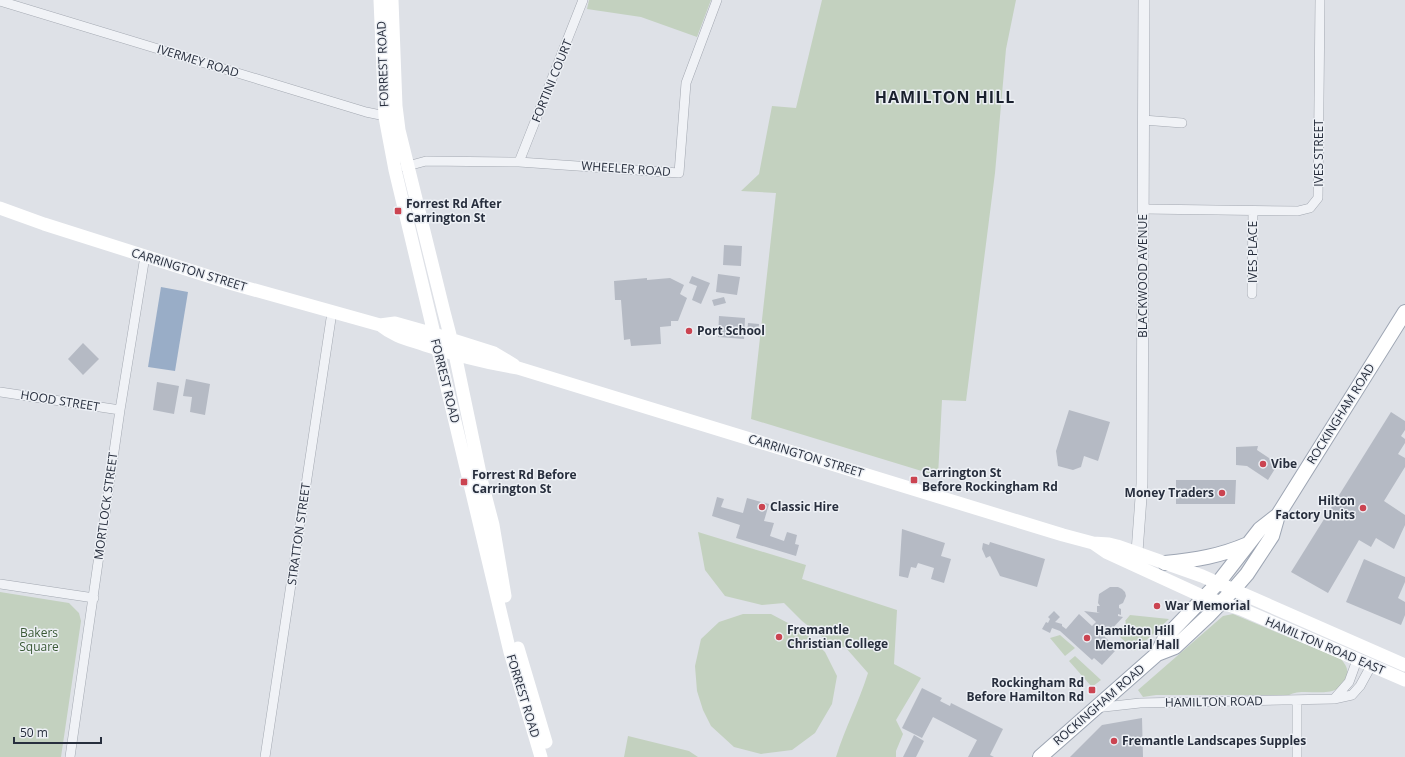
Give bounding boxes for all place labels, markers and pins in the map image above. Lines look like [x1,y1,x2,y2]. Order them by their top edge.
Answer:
place label: Forrest Rd After Carrington St [406,195,502,226]
marker: Forrest Rd After Carrington St [393,206,403,216]
place label: Port School [697,322,765,339]
marker: Port School [684,326,694,336]
place label: Vibe [1271,455,1297,472]
marker: Vibe [1258,459,1268,469]
place label: Carrington St Before Rockingham Rd [922,464,1058,495]
place label: Forrest Rd Before Carrington St [472,466,577,497]
marker: Carrington St Before Rockingham Rd [909,475,919,485]
marker: Forrest Rd Before Carrington St [459,477,469,487]
place label: Money Traders [1125,484,1214,501]
marker: Money Traders [1217,488,1227,498]
place label: Hilton Factory Units [1275,492,1355,523]
place label: Classic Hire [770,498,839,515]
marker: Classic Hire [757,502,767,512]
marker: Hilton Factory Units [1358,503,1368,513]
place label: War Memorial [1165,597,1250,614]
marker: War Memorial [1152,601,1162,611]
place label: Fremantle Christian College [787,621,888,652]
place label: Hamilton Hill Memorial Hall [1095,622,1180,653]
marker: Fremantle Christian College [774,632,784,642]
marker: Hamilton Hill Memorial Hall [1082,633,1092,643]
place label: Rockingham Rd Before Hamilton Rd [966,674,1084,705]
marker: Rockingham Rd Before Hamilton Rd [1087,685,1097,695]
place label: Fremantle Landscapes Supples [1122,732,1306,749]
marker: Fremantle Landscapes Supples [1109,736,1119,746]

